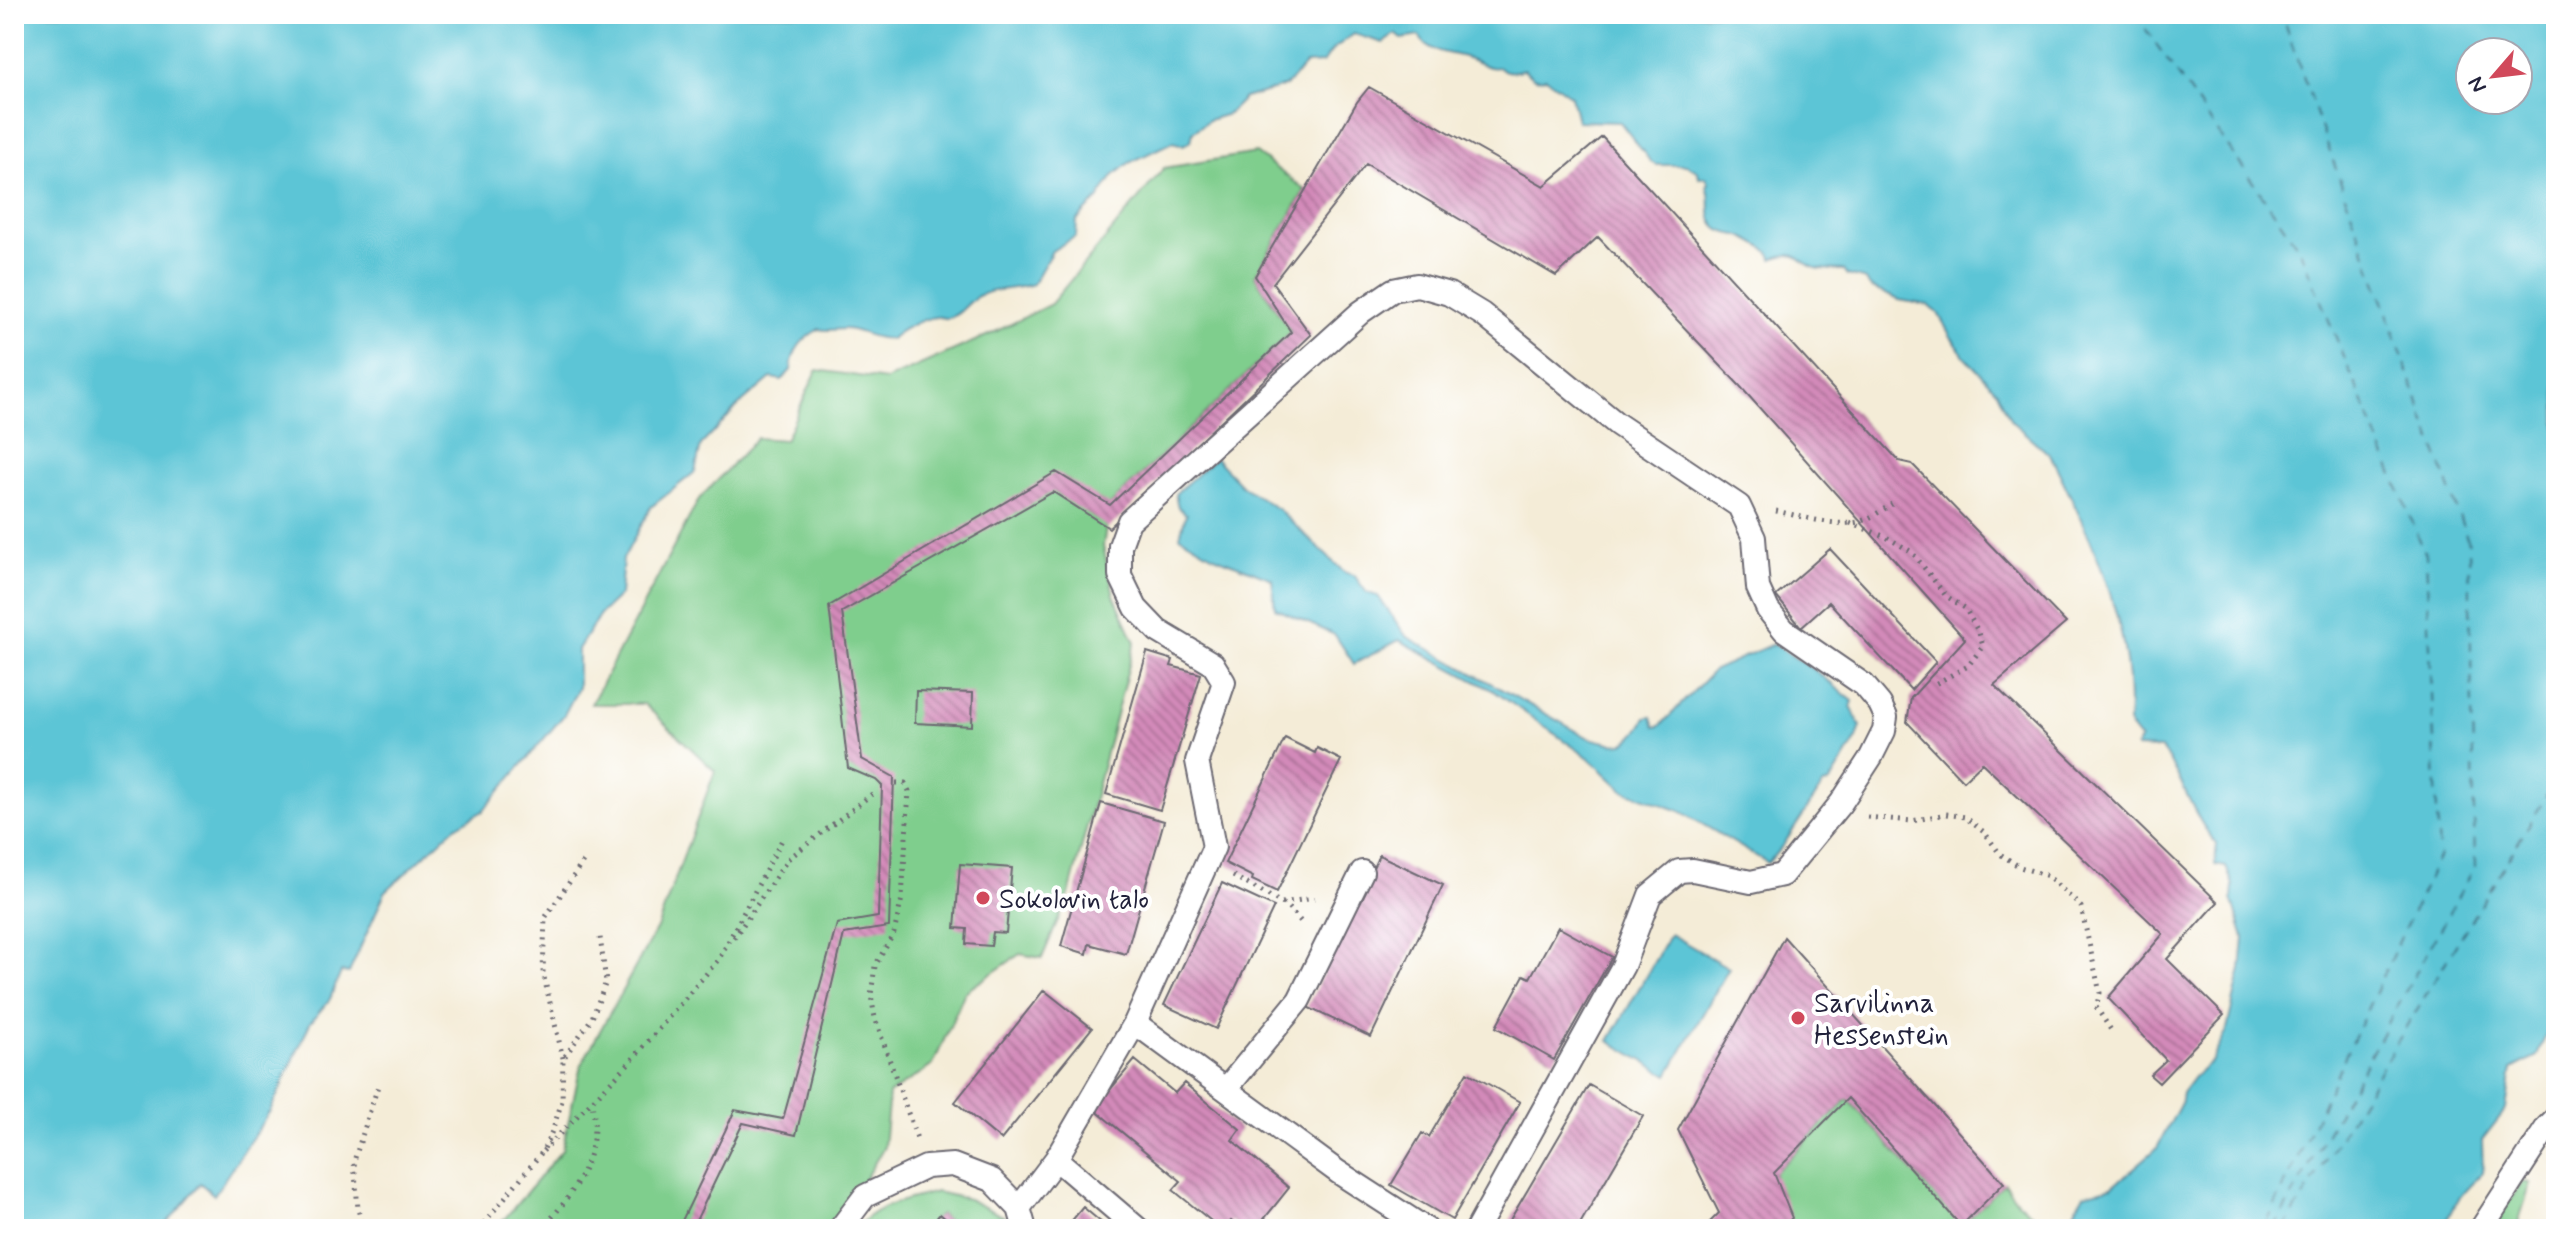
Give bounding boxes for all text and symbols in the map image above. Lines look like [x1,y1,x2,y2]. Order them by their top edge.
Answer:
north arrow [2454,36,2534,116]
text: N [2462,71,2494,97]
place label: Sokolovin talo [999,882,1149,919]
marker: Sokolovin talo [974,889,992,907]
place label: Sarvilinna Hessenstein [1814,986,1949,1055]
marker: Sarvilinna Hessenstein [1789,1009,1807,1027]

